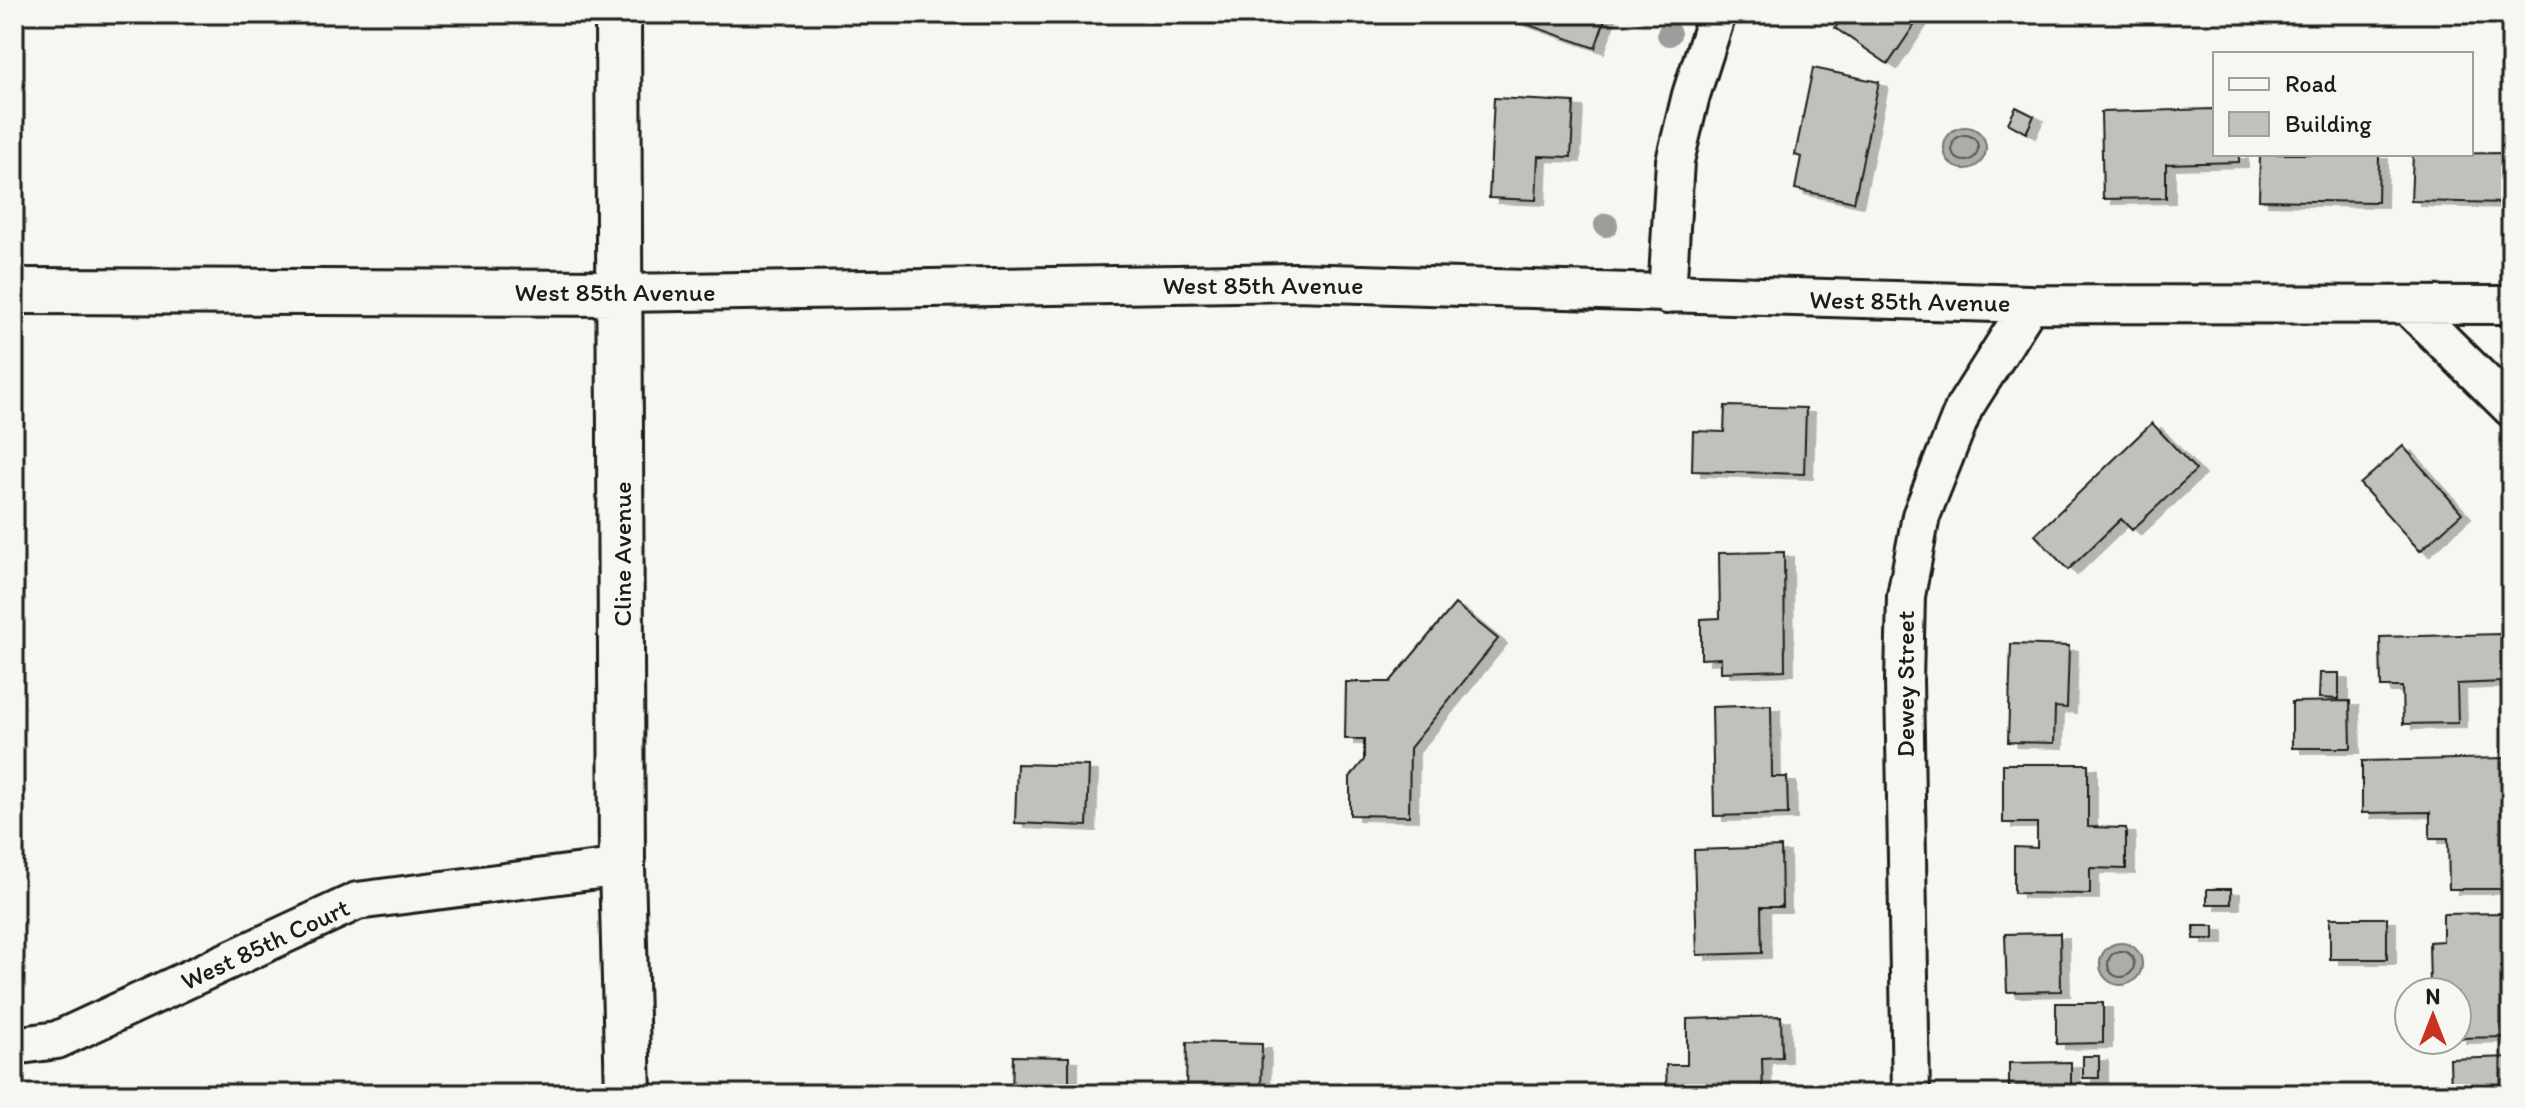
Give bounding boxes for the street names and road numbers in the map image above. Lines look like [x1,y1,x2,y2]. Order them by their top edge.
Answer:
street label: West 85th Avenue [1163,269,1363,301]
street label: West 85th Avenue [515,276,715,308]
street label: West 85th Avenue [1809,283,2011,319]
street label: Cline Avenue [606,481,638,627]
street label: Dewey Street [1889,610,1921,758]
street label: West 85th Court [176,891,355,997]

